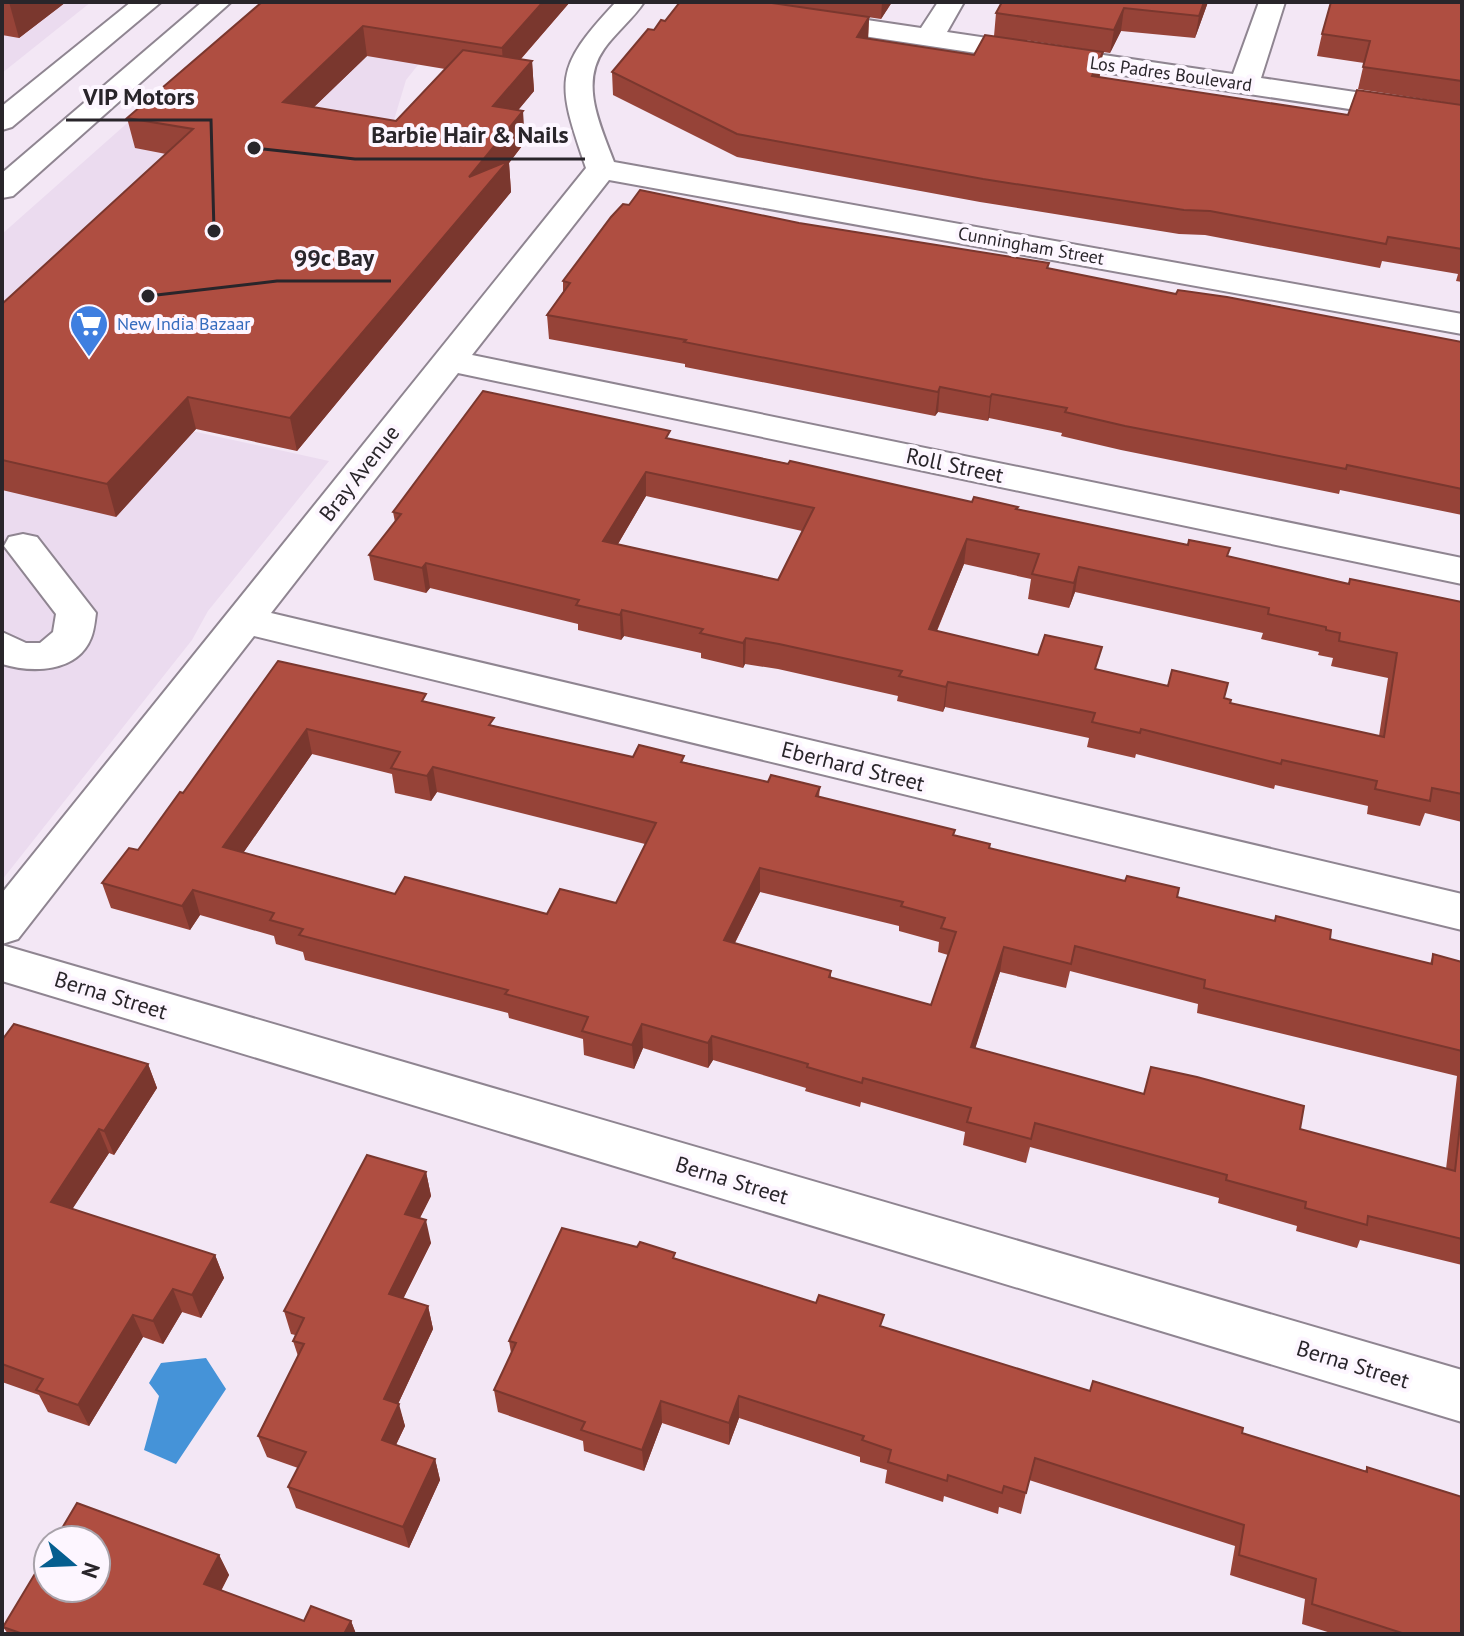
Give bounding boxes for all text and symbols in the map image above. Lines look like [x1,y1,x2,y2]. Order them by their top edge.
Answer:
street label: Los Padres Boulevard [1089,51,1254,96]
callout: VIP Motors [66,72,211,120]
text: VIP Motors [82,81,195,112]
callout: Barbie Hair & Nails [355,111,585,159]
text: Barbie Hair & Nails [371,119,569,150]
street label: Cunningham Street [956,221,1106,270]
callout: 99c Bay [277,233,391,281]
text: 99c Bay [294,242,375,273]
supermarket icon: New India Bazaar [68,303,110,358]
place label: New India Bazaar [117,312,250,335]
street label: Bray Avenue [313,419,405,527]
street label: Roll Street [904,441,1007,489]
street label: Eberhard Street [778,735,928,797]
street label: Berna Street [51,965,171,1026]
street label: Berna Street [672,1150,792,1211]
street label: Berna Street [1293,1334,1413,1395]
north arrow [32,1524,112,1604]
text: N [75,1559,107,1582]

